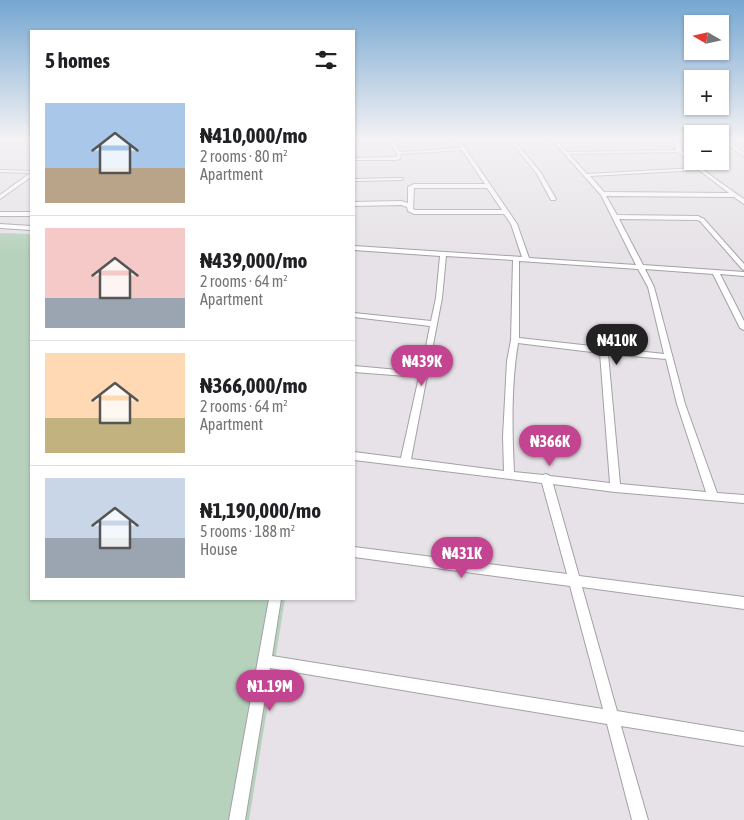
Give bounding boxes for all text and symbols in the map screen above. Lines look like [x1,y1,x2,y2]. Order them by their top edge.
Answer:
north arrow [684,15,729,60]
map controls [684,15,729,170]
icon: filters [312,46,340,74]
text: 5 homes [45,48,110,72]
button: + [684,70,729,115]
icon: home [85,123,145,183]
text: ₦410,000/mo [200,123,307,147]
button: − [684,125,729,170]
text: 2 rooms · 80 m² [200,147,288,165]
text: Apartment [200,165,263,183]
icon: home [85,248,145,308]
text: ₦439,000/mo [200,248,307,272]
text: 2 rooms · 64 m² [200,272,288,290]
text: Apartment [200,290,263,308]
pin: ₦410K [582,324,652,366]
text: ₦410K [597,331,637,349]
pin: ₦439K [387,344,457,387]
text: ₦439K [402,352,442,370]
icon: home [85,373,145,433]
text: ₦366,000/mo [200,373,307,397]
text: 2 rooms · 64 m² [200,397,288,415]
text: Apartment [200,415,263,433]
pin: ₦366K [515,424,585,467]
text: ₦366K [530,432,570,450]
icon: home [85,498,145,558]
text: ₦1,190,000/mo [200,498,321,522]
text: 5 rooms · 188 m² [200,522,295,540]
pin: ₦431K [427,536,497,579]
text: House [200,540,237,558]
text: ₦431K [442,544,482,562]
pin: ₦1.19M [229,670,311,712]
text: ₦1.19M [247,677,293,695]

